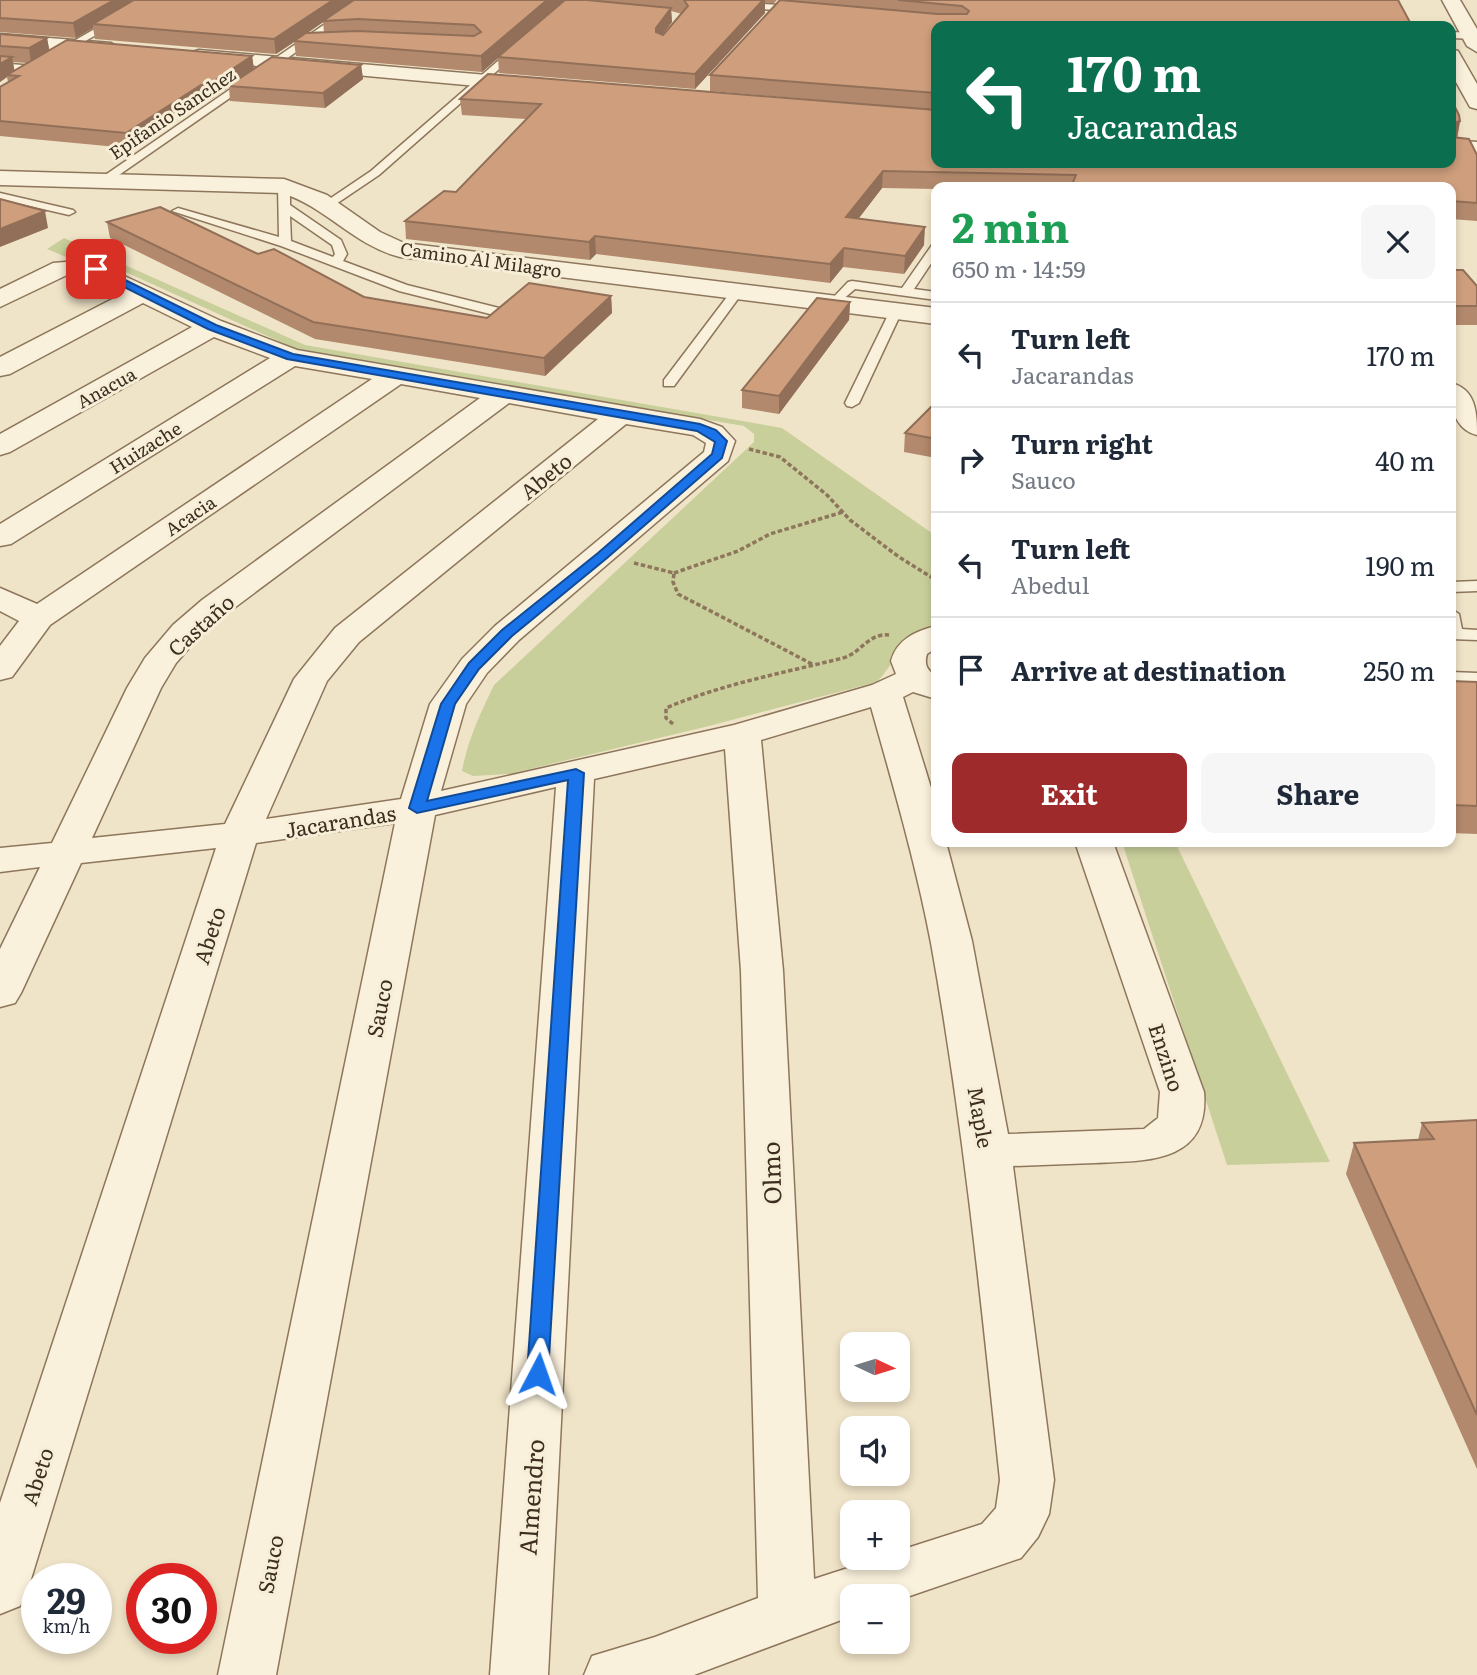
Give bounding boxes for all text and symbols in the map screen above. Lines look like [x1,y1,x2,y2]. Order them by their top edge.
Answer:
text: 170 m [1067,34,1201,107]
icon: left [952,49,1043,140]
street label: Epifanio Sanchez [103,60,241,165]
text: Jacarandas [1067,101,1238,149]
text: 2 min [952,194,1069,256]
button: close [1361,205,1435,279]
street label: Camino Al Milagro [399,234,563,284]
pin [66,239,126,299]
icon: arrive [77,250,115,288]
text: 650 m · 14:59 [952,251,1086,285]
text: Turn left [1011,318,1130,357]
text: 170 m [1367,335,1435,374]
icon: left [952,336,990,374]
text: Jacarandas [1011,357,1134,391]
street label: Anacua [71,359,141,414]
street label: Huizache [104,414,186,480]
text: Turn right [1011,423,1153,462]
text: 40 m [1375,440,1435,479]
icon: right [952,441,990,479]
street label: Abeto [512,444,578,506]
text: Sauco [1011,462,1076,496]
street label: Acacia [159,488,221,542]
text: Turn left [1011,528,1130,567]
text: 190 m [1365,545,1435,584]
icon: left [952,546,990,584]
text: Abedul [1011,567,1089,601]
street label: Castaño [160,586,240,662]
text: Arrive at destination [1011,650,1286,689]
text: 250 m [1363,650,1435,689]
icon: arrive [952,651,990,689]
button: Exit [952,753,1187,833]
button: Share [1201,753,1435,833]
street label: Jacarandas [282,796,398,844]
street label: Abeto [184,902,232,968]
street label: Sauco [357,976,399,1040]
street label: Enzino [1142,1019,1194,1095]
street label: Maple [961,1084,1003,1150]
street label: Olmo [751,1141,789,1205]
north arrow [840,1332,910,1402]
map controls [840,1332,910,1654]
position arrow [501,1337,575,1411]
button: sound [840,1416,910,1486]
street label: Almendro [508,1438,552,1556]
street label: Abeto [12,1443,60,1509]
button: + [840,1500,910,1570]
street label: Sauco [248,1532,290,1596]
speed limit sign: 30 [126,1563,217,1654]
text: 29 [47,1573,86,1625]
button: − [840,1584,910,1654]
text: km/h [43,1612,90,1639]

